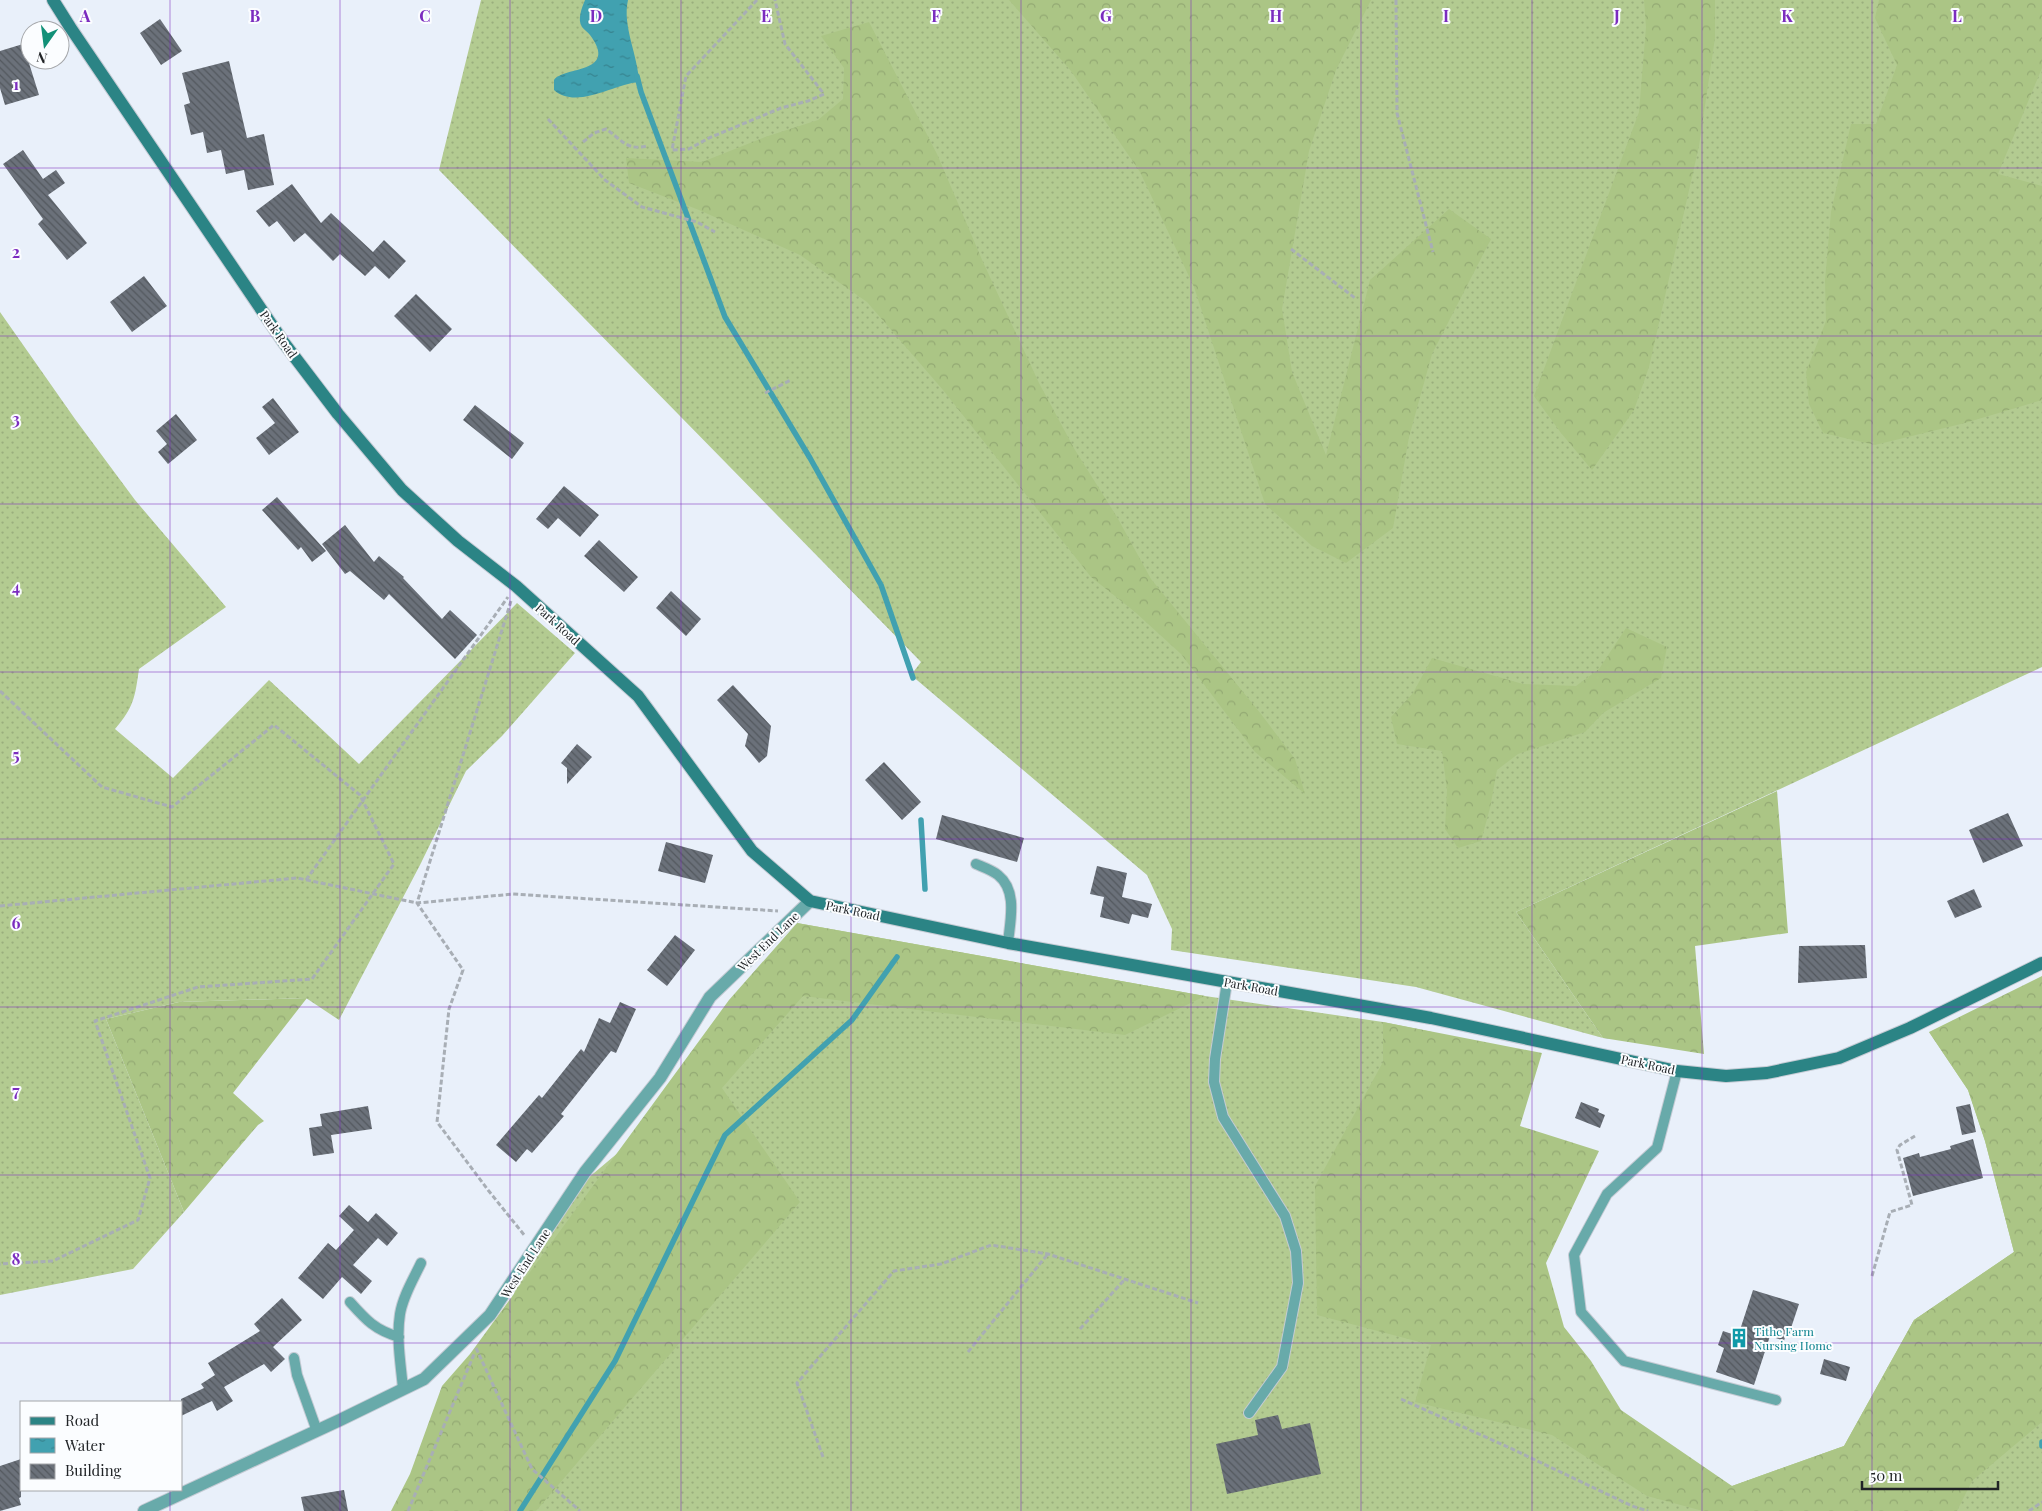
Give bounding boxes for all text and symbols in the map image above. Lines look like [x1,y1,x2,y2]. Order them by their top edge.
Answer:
text: A [79,5,91,26]
text: B [250,5,261,26]
text: C [419,5,431,26]
text: D [590,5,602,26]
text: E [761,5,771,26]
text: F [931,5,941,26]
text: G [1100,5,1112,26]
text: H [1270,5,1283,26]
text: I [1443,5,1449,26]
text: J [1613,5,1620,26]
text: K [1781,5,1793,26]
text: L [1952,5,1962,26]
north arrow [20,20,70,70]
text: N [35,48,49,69]
text: 1 [13,73,19,94]
text: 2 [12,241,20,262]
street label: Park Road [257,307,301,361]
text: 3 [12,408,20,429]
text: 4 [12,576,20,597]
street label: Park Road [532,600,584,648]
text: 5 [12,744,20,765]
street label: Park Road [825,896,881,924]
street label: West End Lane [733,908,802,975]
text: 6 [12,912,21,933]
street label: Park Road [1223,973,1279,999]
street label: Park Road [1620,1050,1676,1078]
text: 7 [12,1080,20,1101]
street label: West End Lane [496,1225,553,1301]
text: 8 [12,1248,21,1269]
place label: Tithe Farm Nursing Home [1754,1323,1832,1353]
building icon: Tithe Farm Nursing Home [1728,1327,1750,1349]
legend [20,1401,182,1491]
text: Road [65,1410,99,1430]
text: Water [64,1435,105,1455]
scale bar [1862,1458,1998,1490]
text: Building [65,1460,122,1480]
text: 50 m [1870,1465,1903,1485]

